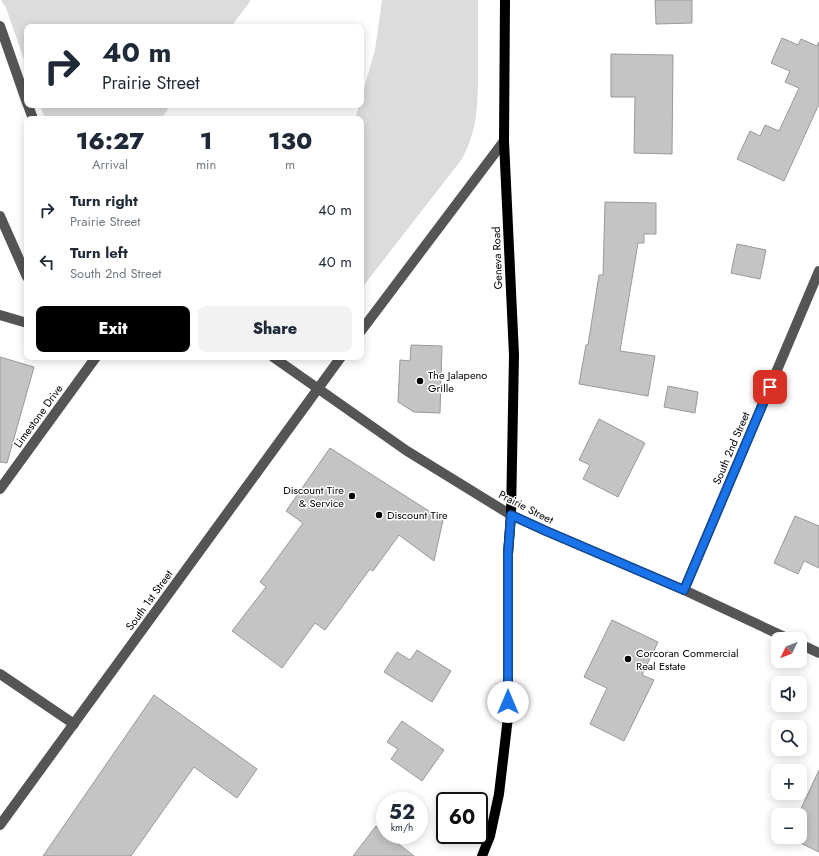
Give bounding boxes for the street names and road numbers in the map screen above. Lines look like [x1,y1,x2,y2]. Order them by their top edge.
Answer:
street label: Geneva Road [488,226,506,290]
street label: Limestone Drive [10,381,67,451]
street label: South 2nd Street [709,409,754,487]
street label: Prairie Street [496,486,556,528]
street label: South 1st Street [122,566,177,633]

